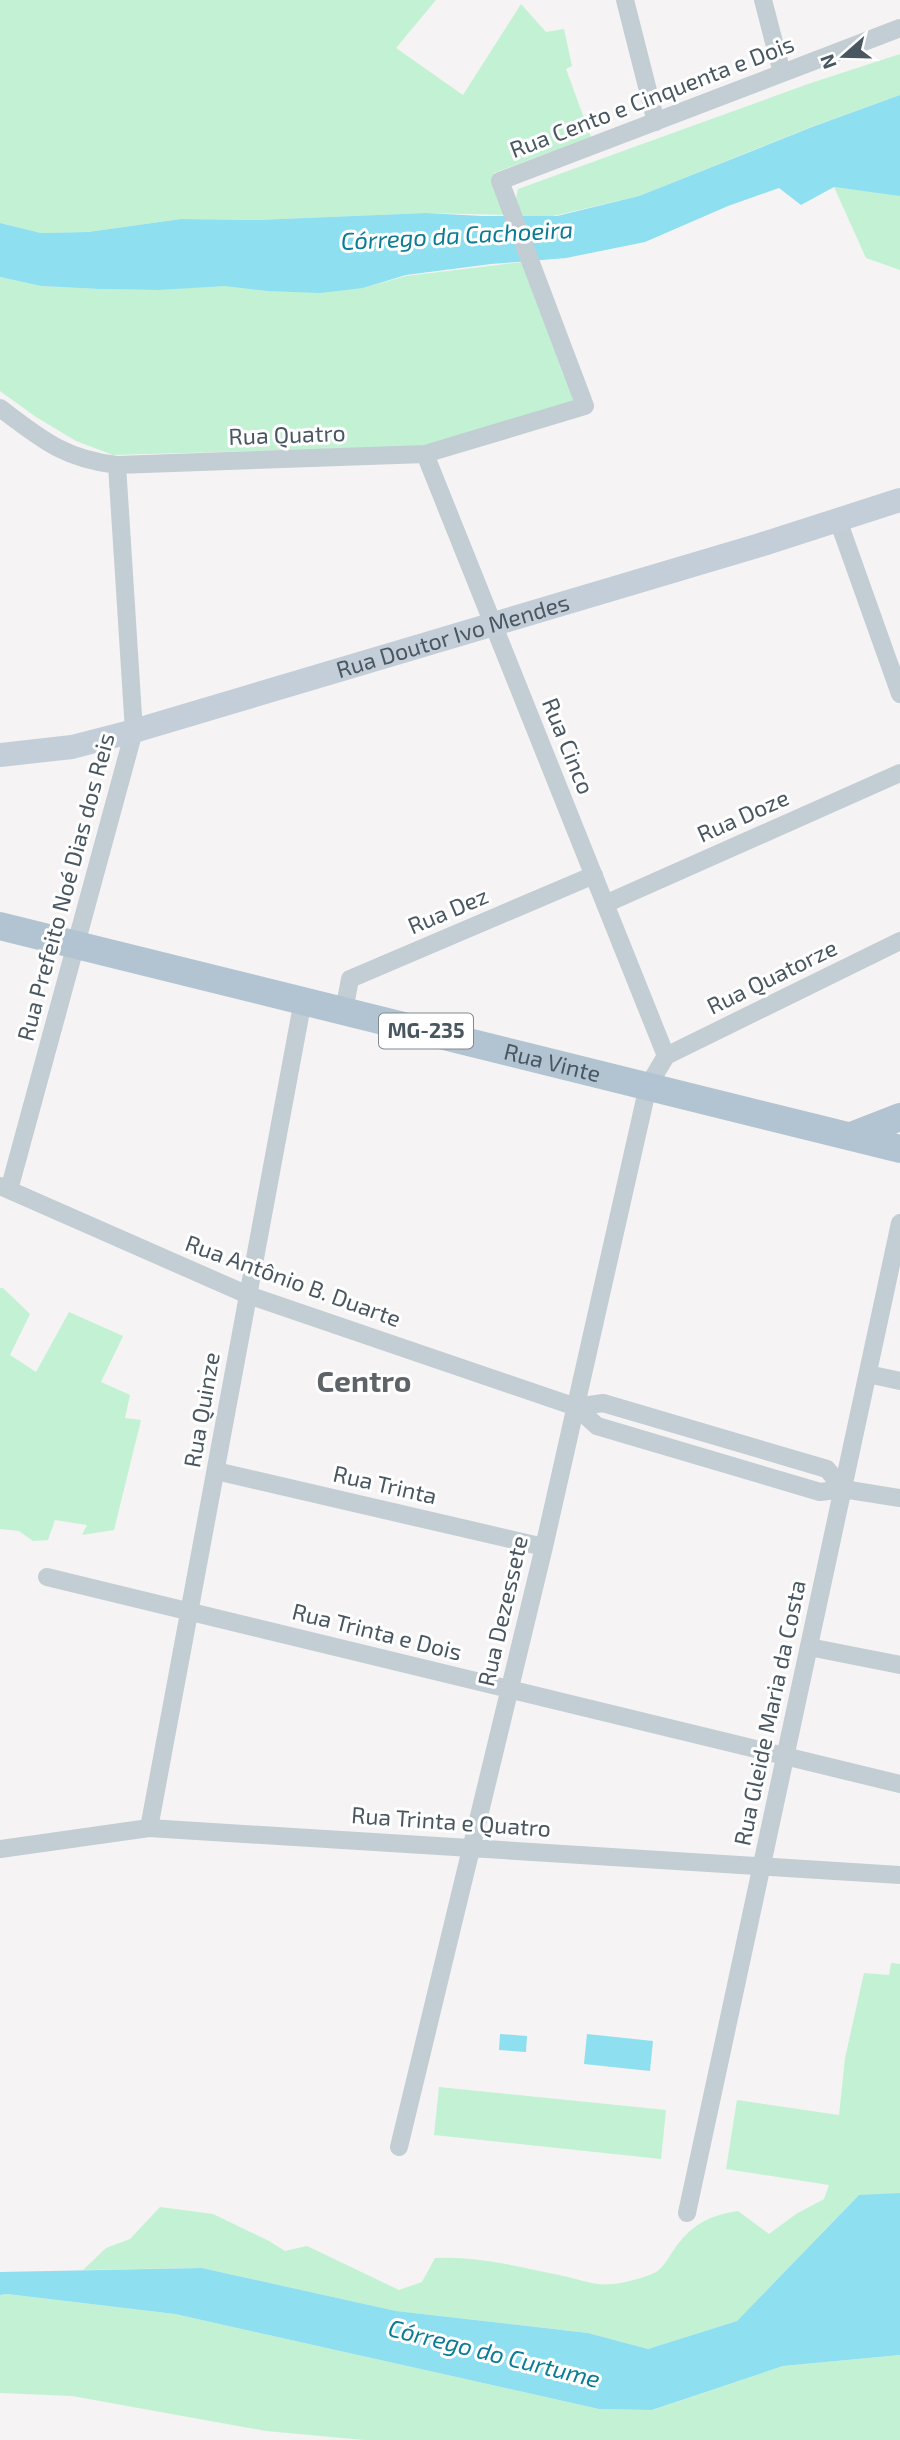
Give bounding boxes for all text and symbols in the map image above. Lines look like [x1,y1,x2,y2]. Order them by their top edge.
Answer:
north arrow [809,21,879,91]
street label: Rua Cento e Cinquenta e Dois [506,29,798,163]
text: N [814,52,841,72]
water label: Córrego da Cachoeira [340,214,574,255]
street label: Rua Quatro [228,418,346,450]
street label: Rua Doutor Ivo Mendes [333,587,572,683]
street label: Rua Cinco [537,693,601,798]
street label: Rua Prefeito Noé Dias dos Reis [10,730,120,1044]
street label: Rua Doze [692,782,793,848]
street label: Rua Dez [403,881,492,939]
street label: Rua Quatorze [702,933,841,1020]
road number: MG-235 [379,1014,473,1048]
street label: Rua Vinte [501,1036,604,1087]
street label: Rua Antônio B. Duarte [182,1228,405,1332]
street label: Rua Quinze [177,1350,225,1470]
district label: Centro [316,1362,412,1398]
street label: Rua Trinta [331,1459,440,1510]
street label: Rua Dezessete [471,1533,533,1689]
street label: Rua Gleide Maria da Costa [727,1577,811,1848]
street label: Rua Trinta e Dois [290,1596,465,1666]
street label: Rua Trinta e Quatro [350,1800,552,1842]
water label: Córrego do Curtume [385,2312,603,2393]

